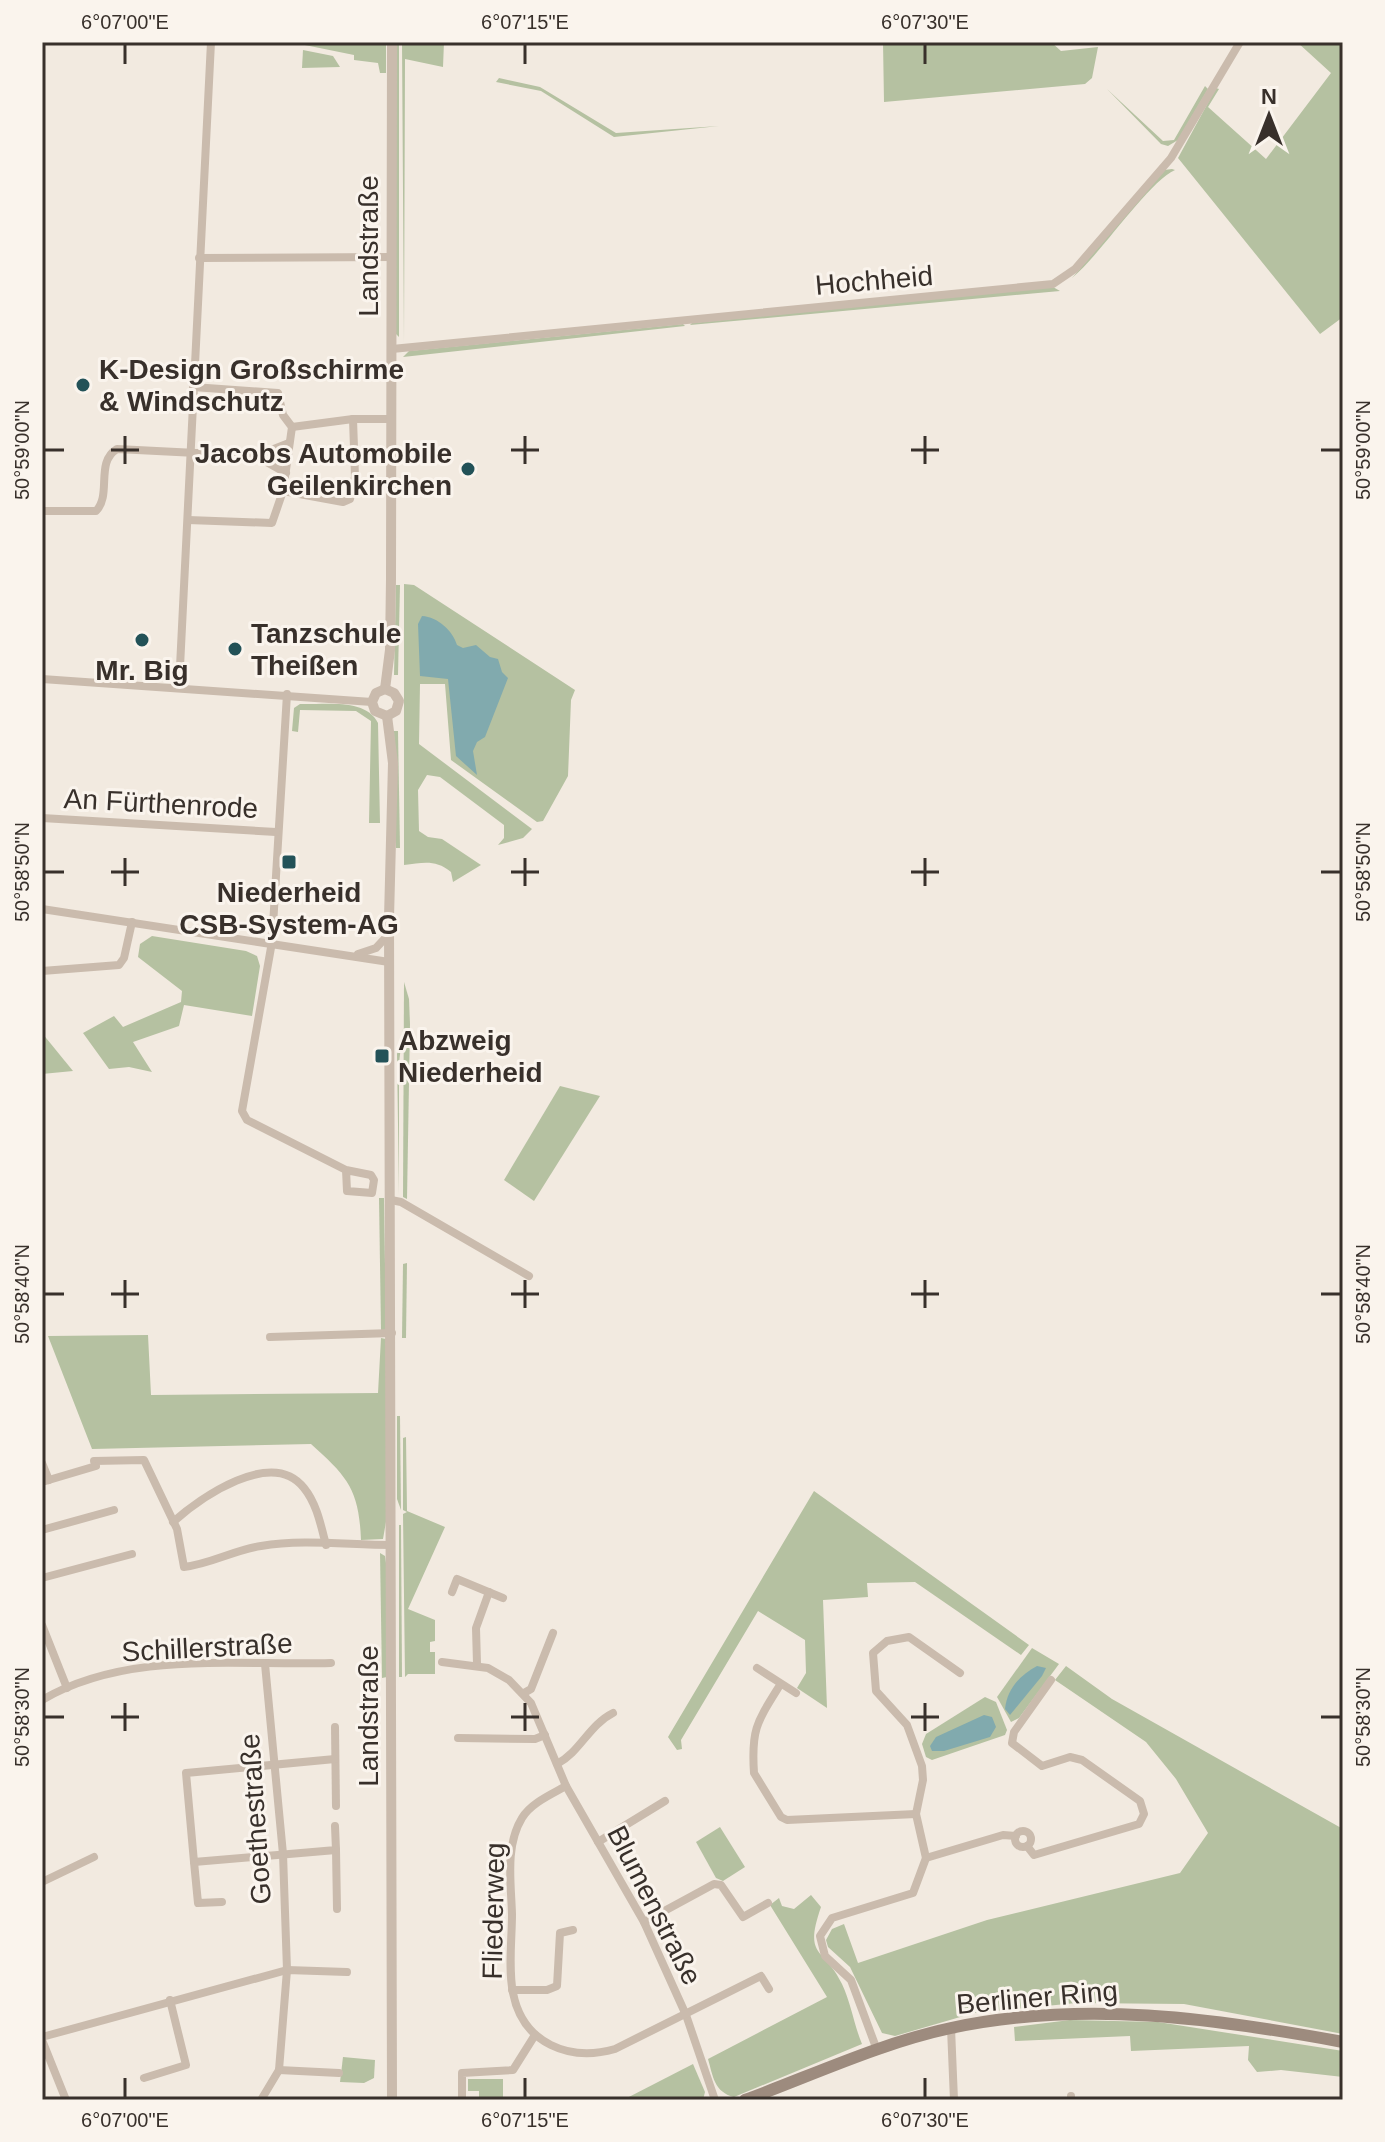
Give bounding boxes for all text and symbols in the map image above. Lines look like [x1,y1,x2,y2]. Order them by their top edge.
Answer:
text: 6°07'00"E [81,11,169,33]
text: 6°07'15"E [481,11,569,33]
text: 6°07'30"E [881,11,969,33]
north arrow [1229,76,1309,156]
text: N [1261,84,1277,109]
street label: Landstraße [353,175,384,317]
street label: Hochheid [814,260,934,301]
place label: K-Design Großschirme & Windschutz [99,354,404,417]
marker: K-Design Großschirme & Windschutz [74,376,92,394]
text: 50°59'00"N [11,400,33,500]
text: 50°59'00"N [1352,400,1374,500]
place label: Jacobs Automobile Geilenkirchen [195,438,452,501]
marker: Jacobs Automobile Geilenkirchen [459,460,477,478]
place label: Tanzschule Theißen [251,618,401,681]
marker: Mr. Big [133,631,151,649]
marker: Tanzschule Theißen [226,640,244,658]
place label: Mr. Big [95,655,189,686]
street label: An Fürthenrode [63,783,259,824]
text: 50°58'50"N [11,822,33,922]
text: 50°58'50"N [1352,822,1374,922]
marker: Niederheid CSB-System-AG [280,853,298,871]
place label: Niederheid CSB-System-AG [179,877,399,940]
place label: Abzweig Niederheid [398,1025,543,1088]
marker: Abzweig Niederheid [373,1047,391,1065]
text: 50°58'40"N [11,1244,33,1344]
text: 50°58'40"N [1352,1244,1374,1344]
street label: Schillerstraße [121,1628,293,1667]
street label: Landstraße [353,1645,384,1787]
text: 50°58'30"N [11,1667,33,1767]
text: 50°58'30"N [1352,1667,1374,1767]
street label: Goethestraße [234,1732,277,1905]
street label: Blumenstraße [601,1821,708,1990]
street label: Fliederweg [477,1842,510,1980]
street label: Berliner Ring [955,1975,1119,2020]
text: 6°07'00"E [81,2109,169,2131]
text: 6°07'15"E [481,2109,569,2131]
text: 6°07'30"E [881,2109,969,2131]

